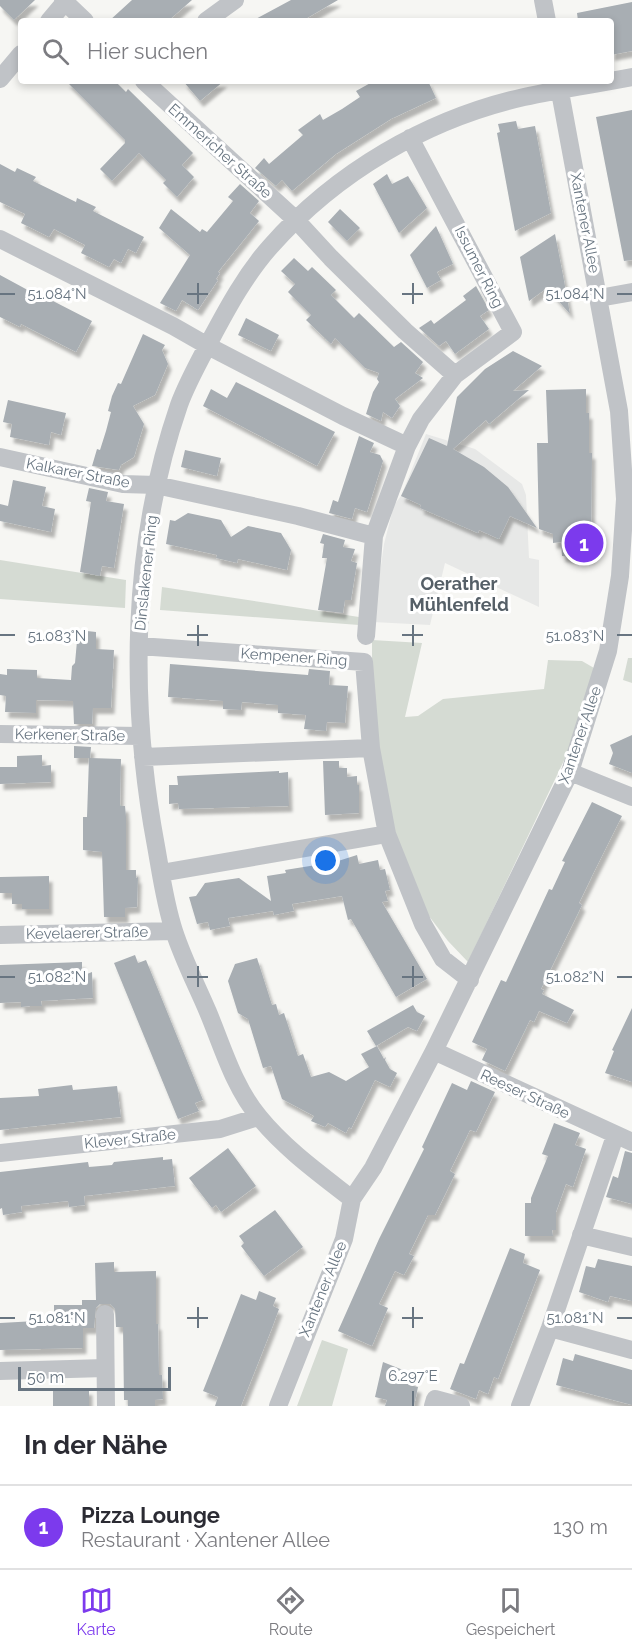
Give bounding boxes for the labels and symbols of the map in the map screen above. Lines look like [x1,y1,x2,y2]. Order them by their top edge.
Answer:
street label: Emmericher Straße [165,100,276,202]
street label: Xantener Allee [566,171,604,275]
street label: Issumer Ring [451,223,507,311]
text: 51.084°N [27,285,87,303]
text: 51.084°N [545,285,605,303]
street label: Kalkarer Straße [25,454,131,492]
street label: Dinslakener Ring [131,514,161,632]
pin: 1 [564,520,604,566]
district label: Oerather Mühlenfeld [409,573,509,615]
text: 51.083°N [28,627,86,645]
text: 51.083°N [546,627,604,645]
street label: Kempener Ring [240,644,348,670]
street label: Xantener Allee [555,684,605,786]
street label: Kerkener Straße [15,725,126,745]
your location [311,846,340,875]
street label: Kevelaerer Straße [26,923,149,943]
text: 51.082°N [28,968,86,986]
text: 51.082°N [546,968,604,986]
street label: Reeser Straße [477,1065,573,1123]
street label: Klever Straße [83,1125,177,1153]
street label: Xantener Allee [296,1238,350,1340]
text: 51.081°N [28,1309,86,1327]
text: 51.081°N [546,1309,604,1327]
scale bar [18,1364,171,1392]
text: 6.297°E [388,1367,438,1385]

